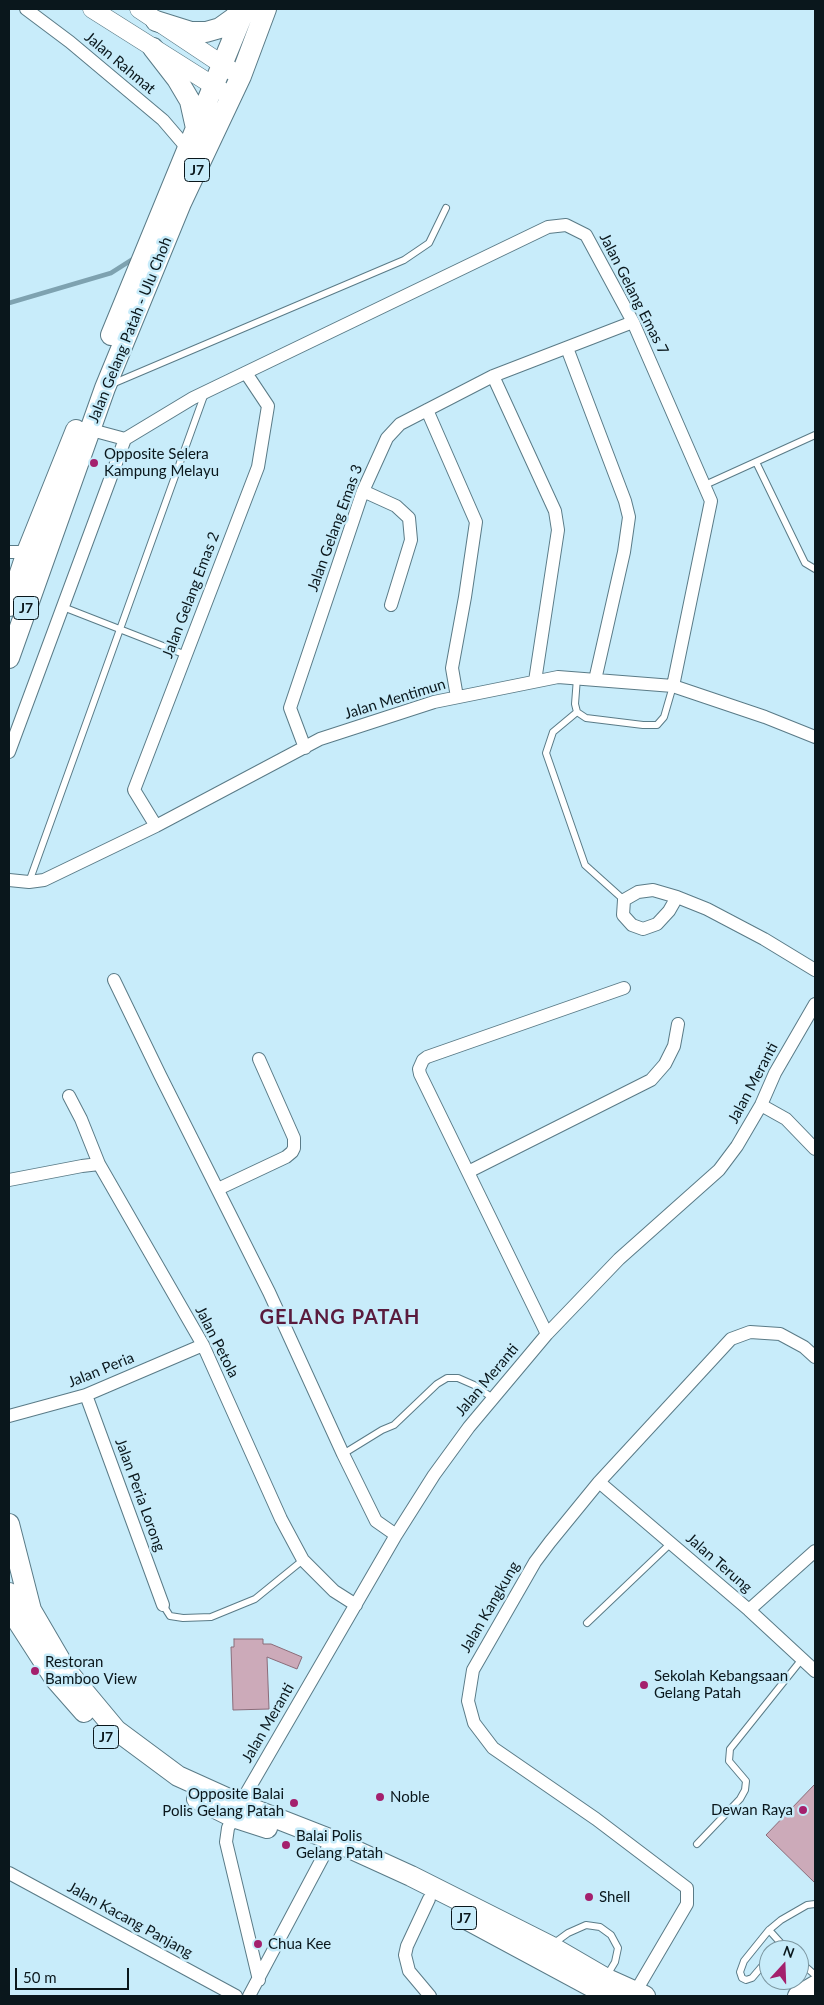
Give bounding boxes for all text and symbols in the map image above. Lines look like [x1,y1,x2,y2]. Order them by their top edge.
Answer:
street label: Jalan Rahmat [81,28,159,98]
road number: J7 [184,158,210,182]
street label: Jalan Gelang Emas 7 [596,230,672,358]
street label: Jalan Gelang Patah - Ulu Choh [84,234,176,426]
place label: Opposite Selera Kampung Melayu [104,445,219,480]
marker: Opposite Selera Kampung Melayu [88,457,100,469]
street label: Jalan Gelang Emas 3 [304,462,366,594]
street label: Jalan Gelang Emas 2 [159,529,223,661]
road number: J7 [14,596,38,620]
street label: Jalan Mentimun [342,675,448,723]
street label: Jalan Meranti [724,1040,782,1126]
street label: Jalan Petola [191,1303,243,1381]
district label: GELANG PATAH [258,1306,422,1330]
street label: Jalan Meranti [452,1340,522,1420]
street label: Jalan Peria [65,1349,137,1391]
street label: Jalan Peria Lorong [111,1436,169,1554]
street label: Jalan Terung [682,1529,756,1597]
street label: Jalan Kangkung [457,1558,523,1656]
place label: Restoran Bamboo View [45,1653,137,1688]
marker: Restoran Bamboo View [29,1665,41,1677]
place label: Sekolah Kebangsaan Gelang Patah [654,1667,788,1702]
marker: Sekolah Kebangsaan Gelang Patah [638,1679,650,1691]
street label: Jalan Meranti [238,1680,298,1766]
road number: J7 [94,1725,118,1748]
place label: Opposite Balai Polis Gelang Patah [162,1785,284,1820]
place label: Noble [390,1788,430,1806]
marker: Noble [374,1791,386,1803]
marker: Opposite Balai Polis Gelang Patah [288,1797,300,1809]
place label: Dewan Raya [711,1801,793,1819]
marker: Dewan Raya [797,1804,809,1816]
place label: Balai Polis Gelang Patah [296,1827,383,1862]
marker: Balai Polis Gelang Patah [280,1839,292,1851]
street label: Jalan Kacang Panjang [64,1878,196,1962]
place label: Shell [599,1888,630,1906]
marker: Shell [583,1891,595,1903]
road number: J7 [452,1906,476,1930]
place label: Chua Kee [268,1935,331,1953]
marker: Chua Kee [252,1938,264,1950]
north arrow [759,1940,809,1990]
text: N [781,1942,797,1961]
scale bar [18,1958,131,1990]
text: 50 m [23,1968,57,1986]

